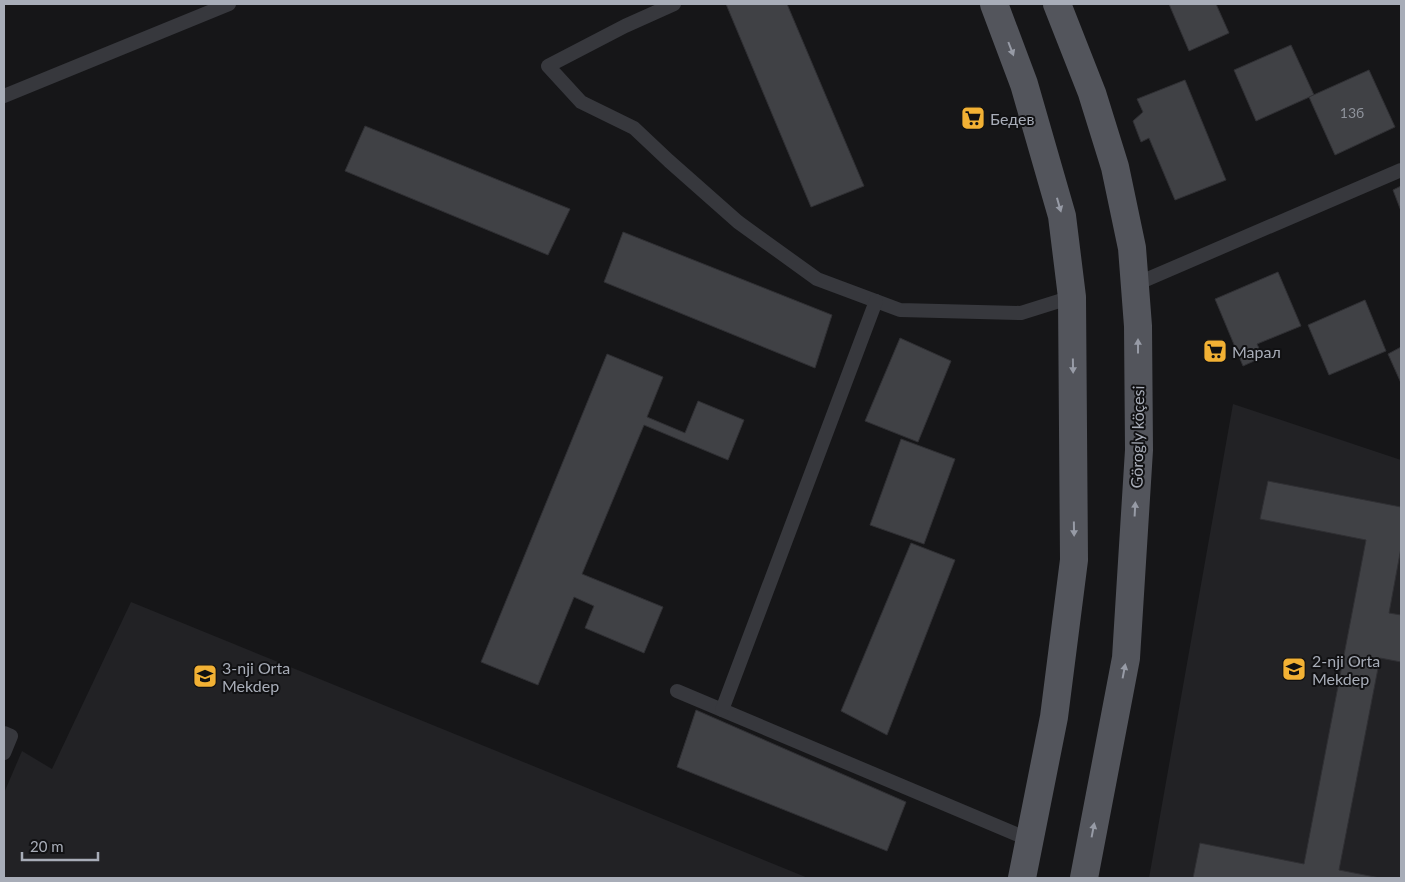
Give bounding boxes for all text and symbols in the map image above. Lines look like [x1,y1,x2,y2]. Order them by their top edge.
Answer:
one-way arrow [1008,42,1015,57]
house number: 13б [1340,104,1364,121]
supermarket icon: Бедев [960,105,986,131]
place label: Бедев [990,109,1034,128]
one-way arrow [1055,197,1063,212]
one-way arrow [1134,338,1142,354]
supermarket icon: Марал [1202,338,1228,364]
place label: Марал [1232,342,1281,361]
one-way arrow [1069,358,1077,374]
street label: Görogly köçesi [1127,385,1147,489]
one-way arrow [1132,501,1140,517]
one-way arrow [1070,521,1078,537]
place label: 2-nji Orta Mekdep [1312,651,1380,688]
school or university icon: 2-nji Orta Mekdep [1281,656,1307,682]
place label: 3-nji Orta Mekdep [222,658,290,695]
school or university icon: 3-nji Orta Mekdep [192,663,218,689]
one-way arrow [1120,663,1128,678]
one-way arrow [1090,822,1098,838]
scale bar [22,830,99,862]
text: 20 m [30,837,64,855]

